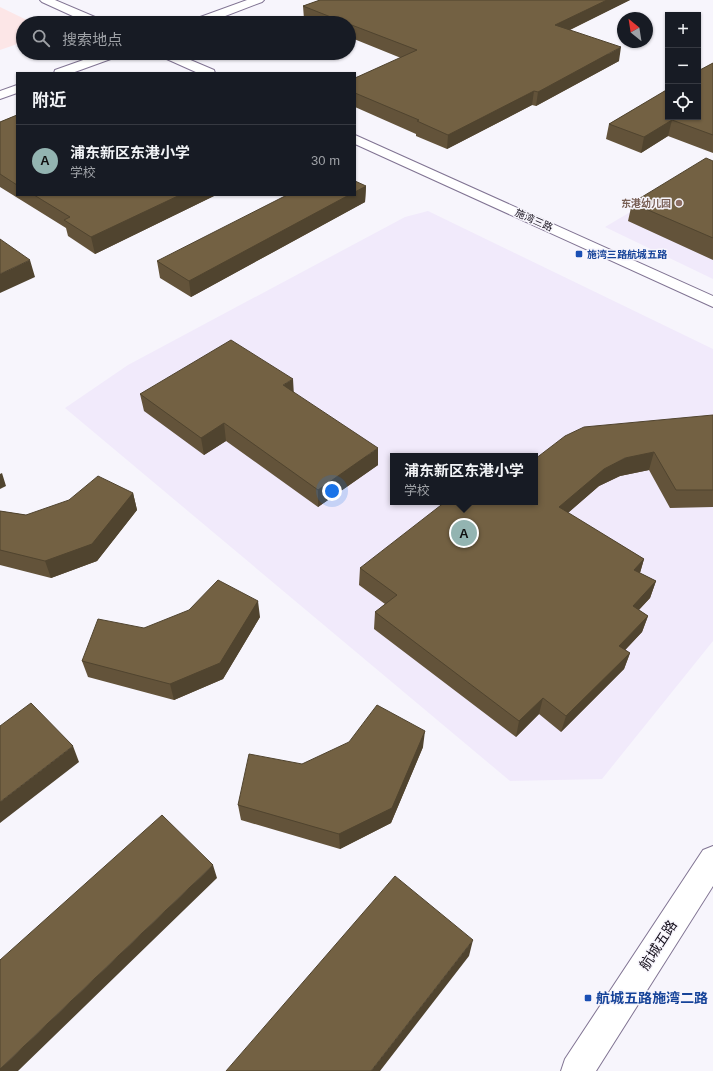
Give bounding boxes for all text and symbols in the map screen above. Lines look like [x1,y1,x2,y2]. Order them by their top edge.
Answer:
north arrow [617,12,653,48]
map controls [665,12,701,120]
button: + [665,12,701,48]
search box [16,16,356,60]
icon: search [30,27,52,49]
text: 搜索地点 [62,31,122,48]
button: − [665,48,701,84]
button: locate [665,84,701,120]
text: 附近 [32,91,66,110]
text: 浦东新区东港小学 [70,144,190,161]
text: A [40,153,50,168]
text: 30 m [311,153,340,168]
text: 学校 [70,165,96,180]
place label: 东港幼儿园 [621,197,671,209]
marker: 东港幼儿园 [674,198,684,208]
street label: 施湾三路 [513,207,555,233]
place label: 施湾三路航城五路 [587,248,668,260]
marker: 施湾三路航城五路 [574,249,584,259]
popup [390,453,538,505]
text: 浦东新区东港小学 [404,462,524,479]
your location [322,481,342,501]
text: 学校 [404,483,430,498]
pin: A [451,518,477,548]
street label: 航城五路 [636,917,680,973]
place label: 航城五路施湾二路 [596,990,708,1006]
marker: 航城五路施湾二路 [583,993,593,1003]

